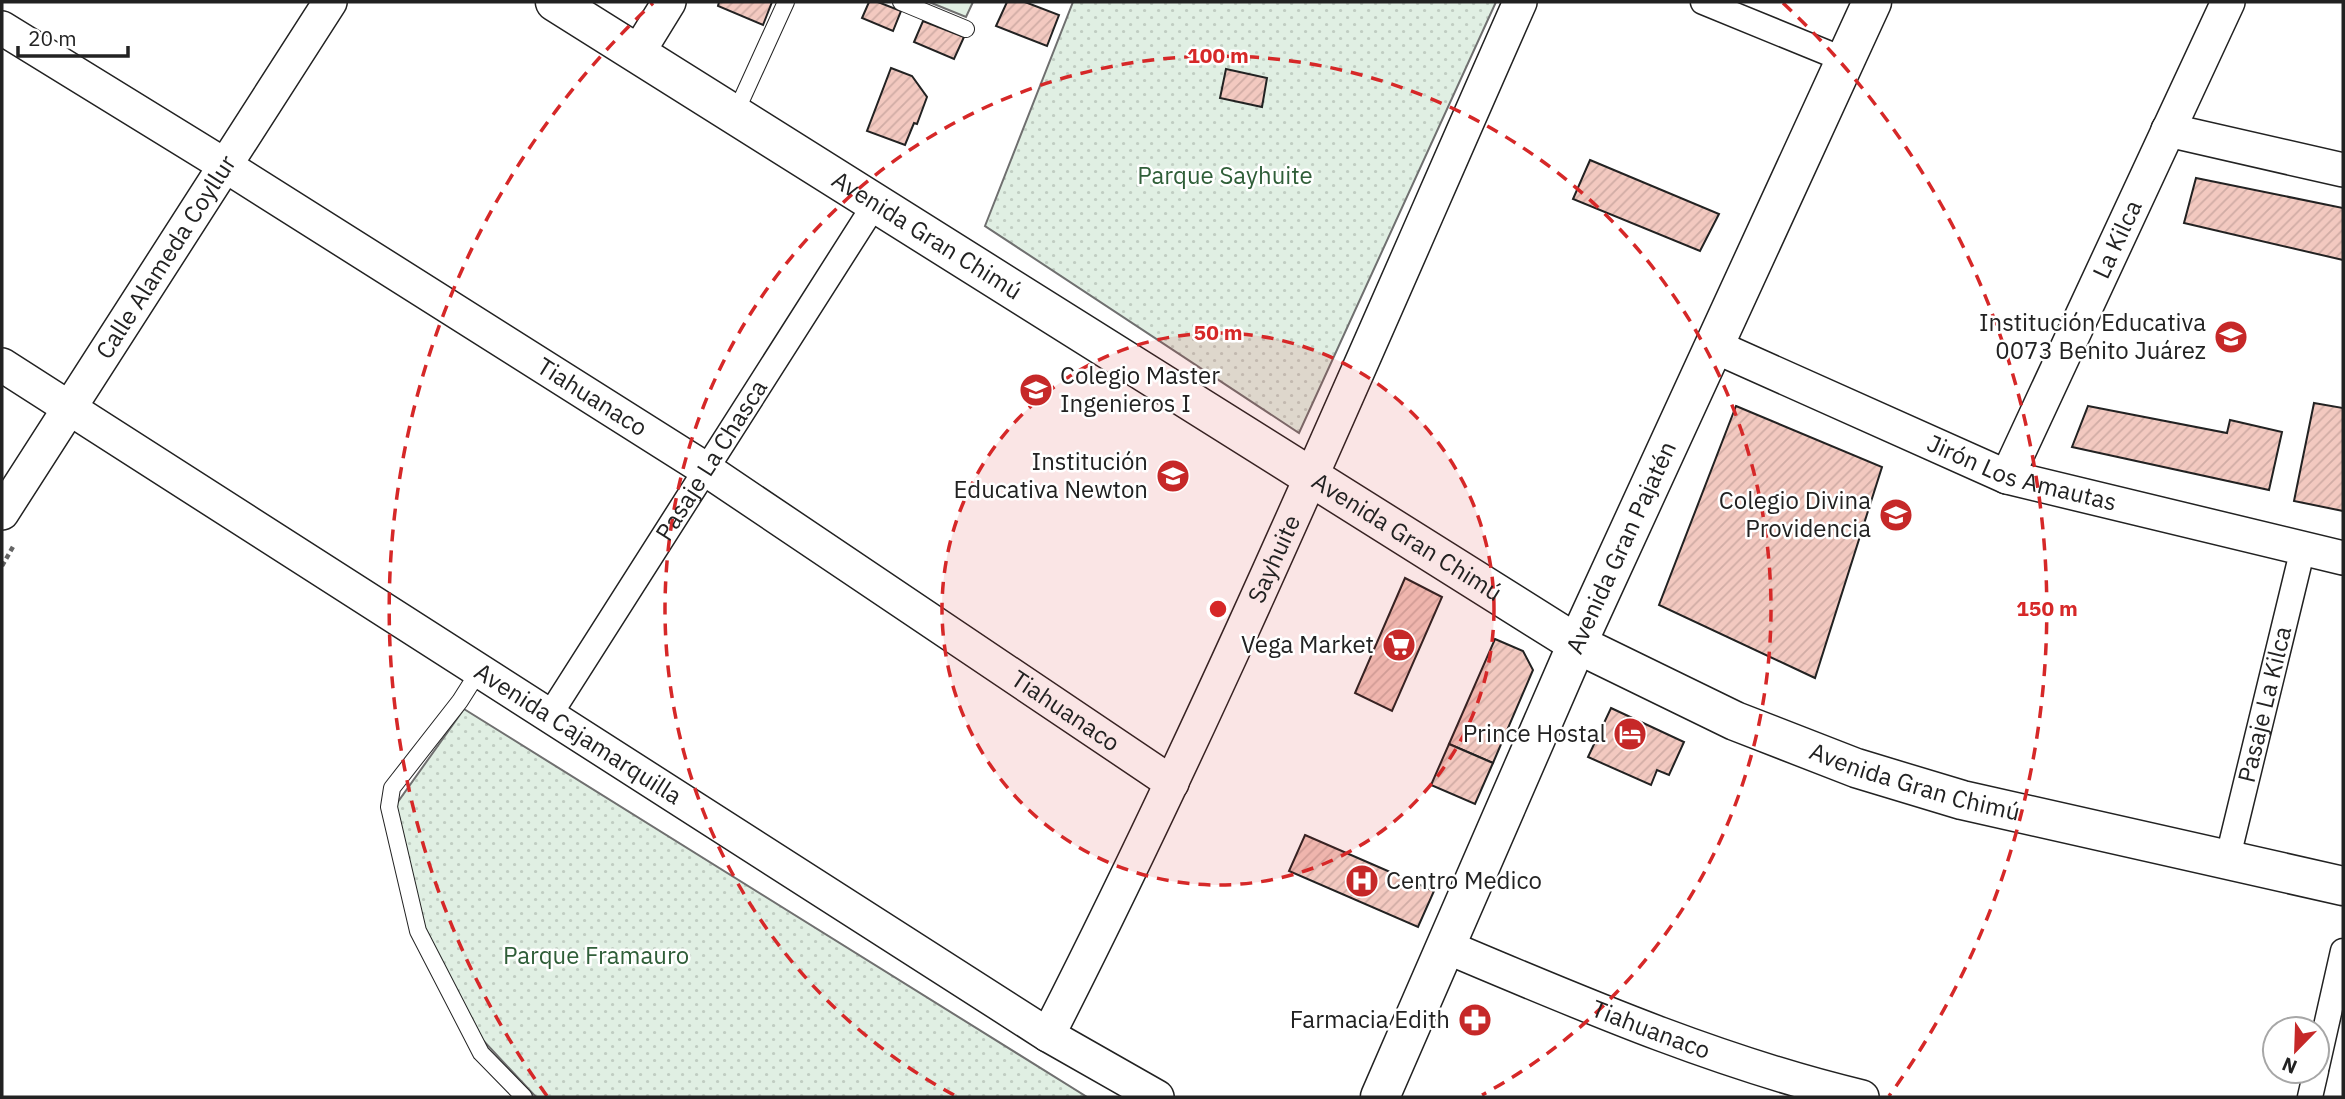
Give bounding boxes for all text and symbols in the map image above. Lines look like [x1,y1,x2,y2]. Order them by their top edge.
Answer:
scale bar [18,14,128,58]
text: 20 m [28,24,77,52]
text: 100 m [1187,41,1249,69]
street label: Calle Alameda Coyllur [88,148,243,365]
park label: Parque Sayhuite [1137,159,1313,191]
street label: Avenida Gran Chimú [826,163,1028,306]
street label: La Kilca [2085,194,2149,283]
place label: Institución Educativa 0073 Benito Juárez [1979,306,2206,366]
text: 50 m [1194,318,1242,346]
school or university icon: Institución Educativa 0073 Benito Juárez [2212,318,2250,356]
street label: Tiahuanaco [531,350,654,443]
place label: Colegio Master Ingenieros I [1060,359,1220,419]
school or university icon: Colegio Master Ingenieros I [1017,371,1055,409]
street label: Pasaje La Chasca [648,373,774,547]
street label: Jirón Los Amautas [1922,426,2120,518]
street label: Avenida Gran Pajatén [1558,436,1683,658]
place label: Institución Educativa Newton [953,445,1148,505]
school or university icon: Institución Educativa Newton [1154,457,1192,495]
street label: Avenida Gran Chimú [1306,465,1508,608]
place label: Colegio Divina Providencia [1719,484,1871,544]
school or university icon: Colegio Divina Providencia [1877,496,1915,534]
street label: Sayhuite [1240,510,1307,608]
text: 150 m [2016,594,2078,622]
centre of rings [1206,597,1230,621]
street label: Pasaje La Kilca [2230,623,2298,786]
supermarket icon: Vega Market [1380,626,1418,664]
place label: Vega Market [1241,628,1374,660]
street label: Avenida Cajamarquilla [469,655,688,811]
street label: Tiahuanaco [1005,662,1126,758]
hotel icon: Prince Hostal [1611,715,1649,753]
place label: Prince Hostal [1463,717,1606,749]
street label: Avenida Gran Chimú [1805,735,2023,828]
hospital icon: Centro Medico [1343,862,1381,900]
place label: Centro Medico [1386,864,1542,896]
park label: Parque Framauro [503,939,689,971]
street label: Tiahuanaco [1587,992,1715,1066]
pharmacy icon: Farmacia Edith [1456,1001,1494,1039]
place label: Farmacia Edith [1290,1003,1450,1035]
north arrow [2261,1015,2331,1085]
text: N [2278,1052,2300,1079]

